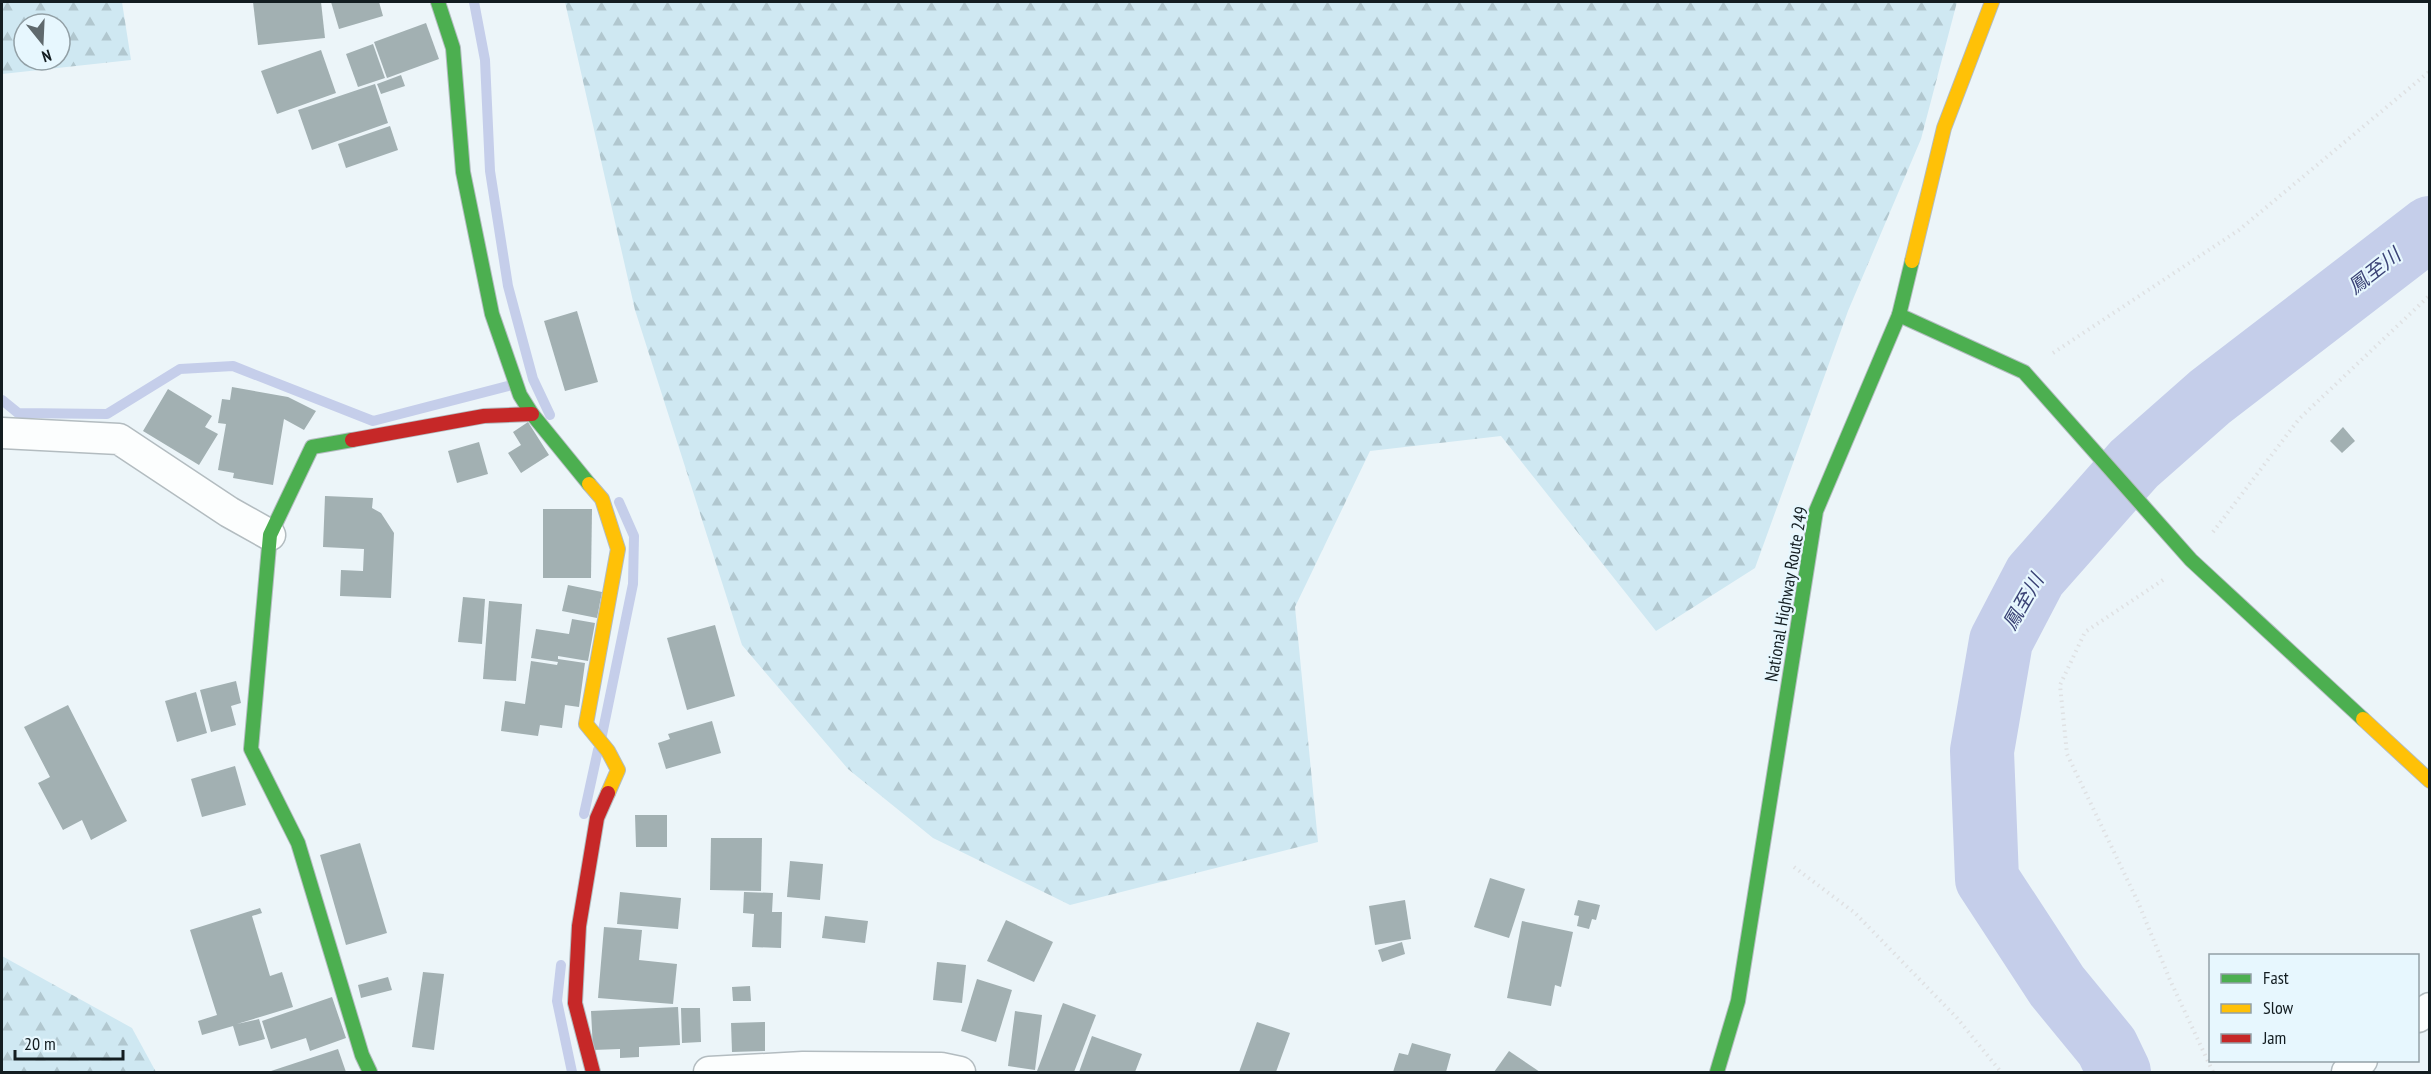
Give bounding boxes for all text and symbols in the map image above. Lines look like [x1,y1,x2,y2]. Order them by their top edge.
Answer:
north arrow [12,12,72,72]
text: N [39,45,54,67]
water label: 鳳至川 [2342,241,2407,300]
street label: National Highway Route 249 [1759,505,1813,683]
water label: 鳳至川 [1997,568,2050,634]
legend [2209,954,2419,1062]
text: Fast [2263,966,2289,989]
text: Slow [2263,996,2294,1019]
scale bar [15,1023,123,1061]
text: Jam [2262,1026,2286,1049]
text: 20 m [24,1032,56,1055]

